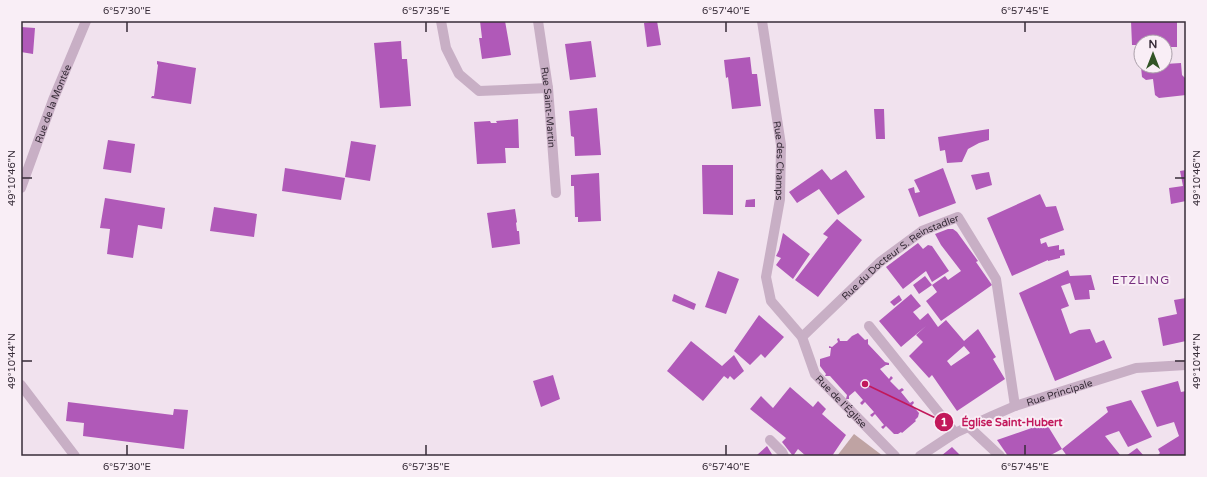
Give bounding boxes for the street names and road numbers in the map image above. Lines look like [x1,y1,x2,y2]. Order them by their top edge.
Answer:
street label: Rue de la Montée [33,63,74,145]
street label: Rue Saint-Martin [538,66,558,148]
street label: Rue des Champs [770,120,786,201]
street label: Rue du Docteur S. Reinstadler [839,212,961,303]
street label: Rue de l'Église [813,373,869,431]
street label: Rue Principale [1025,377,1094,409]

